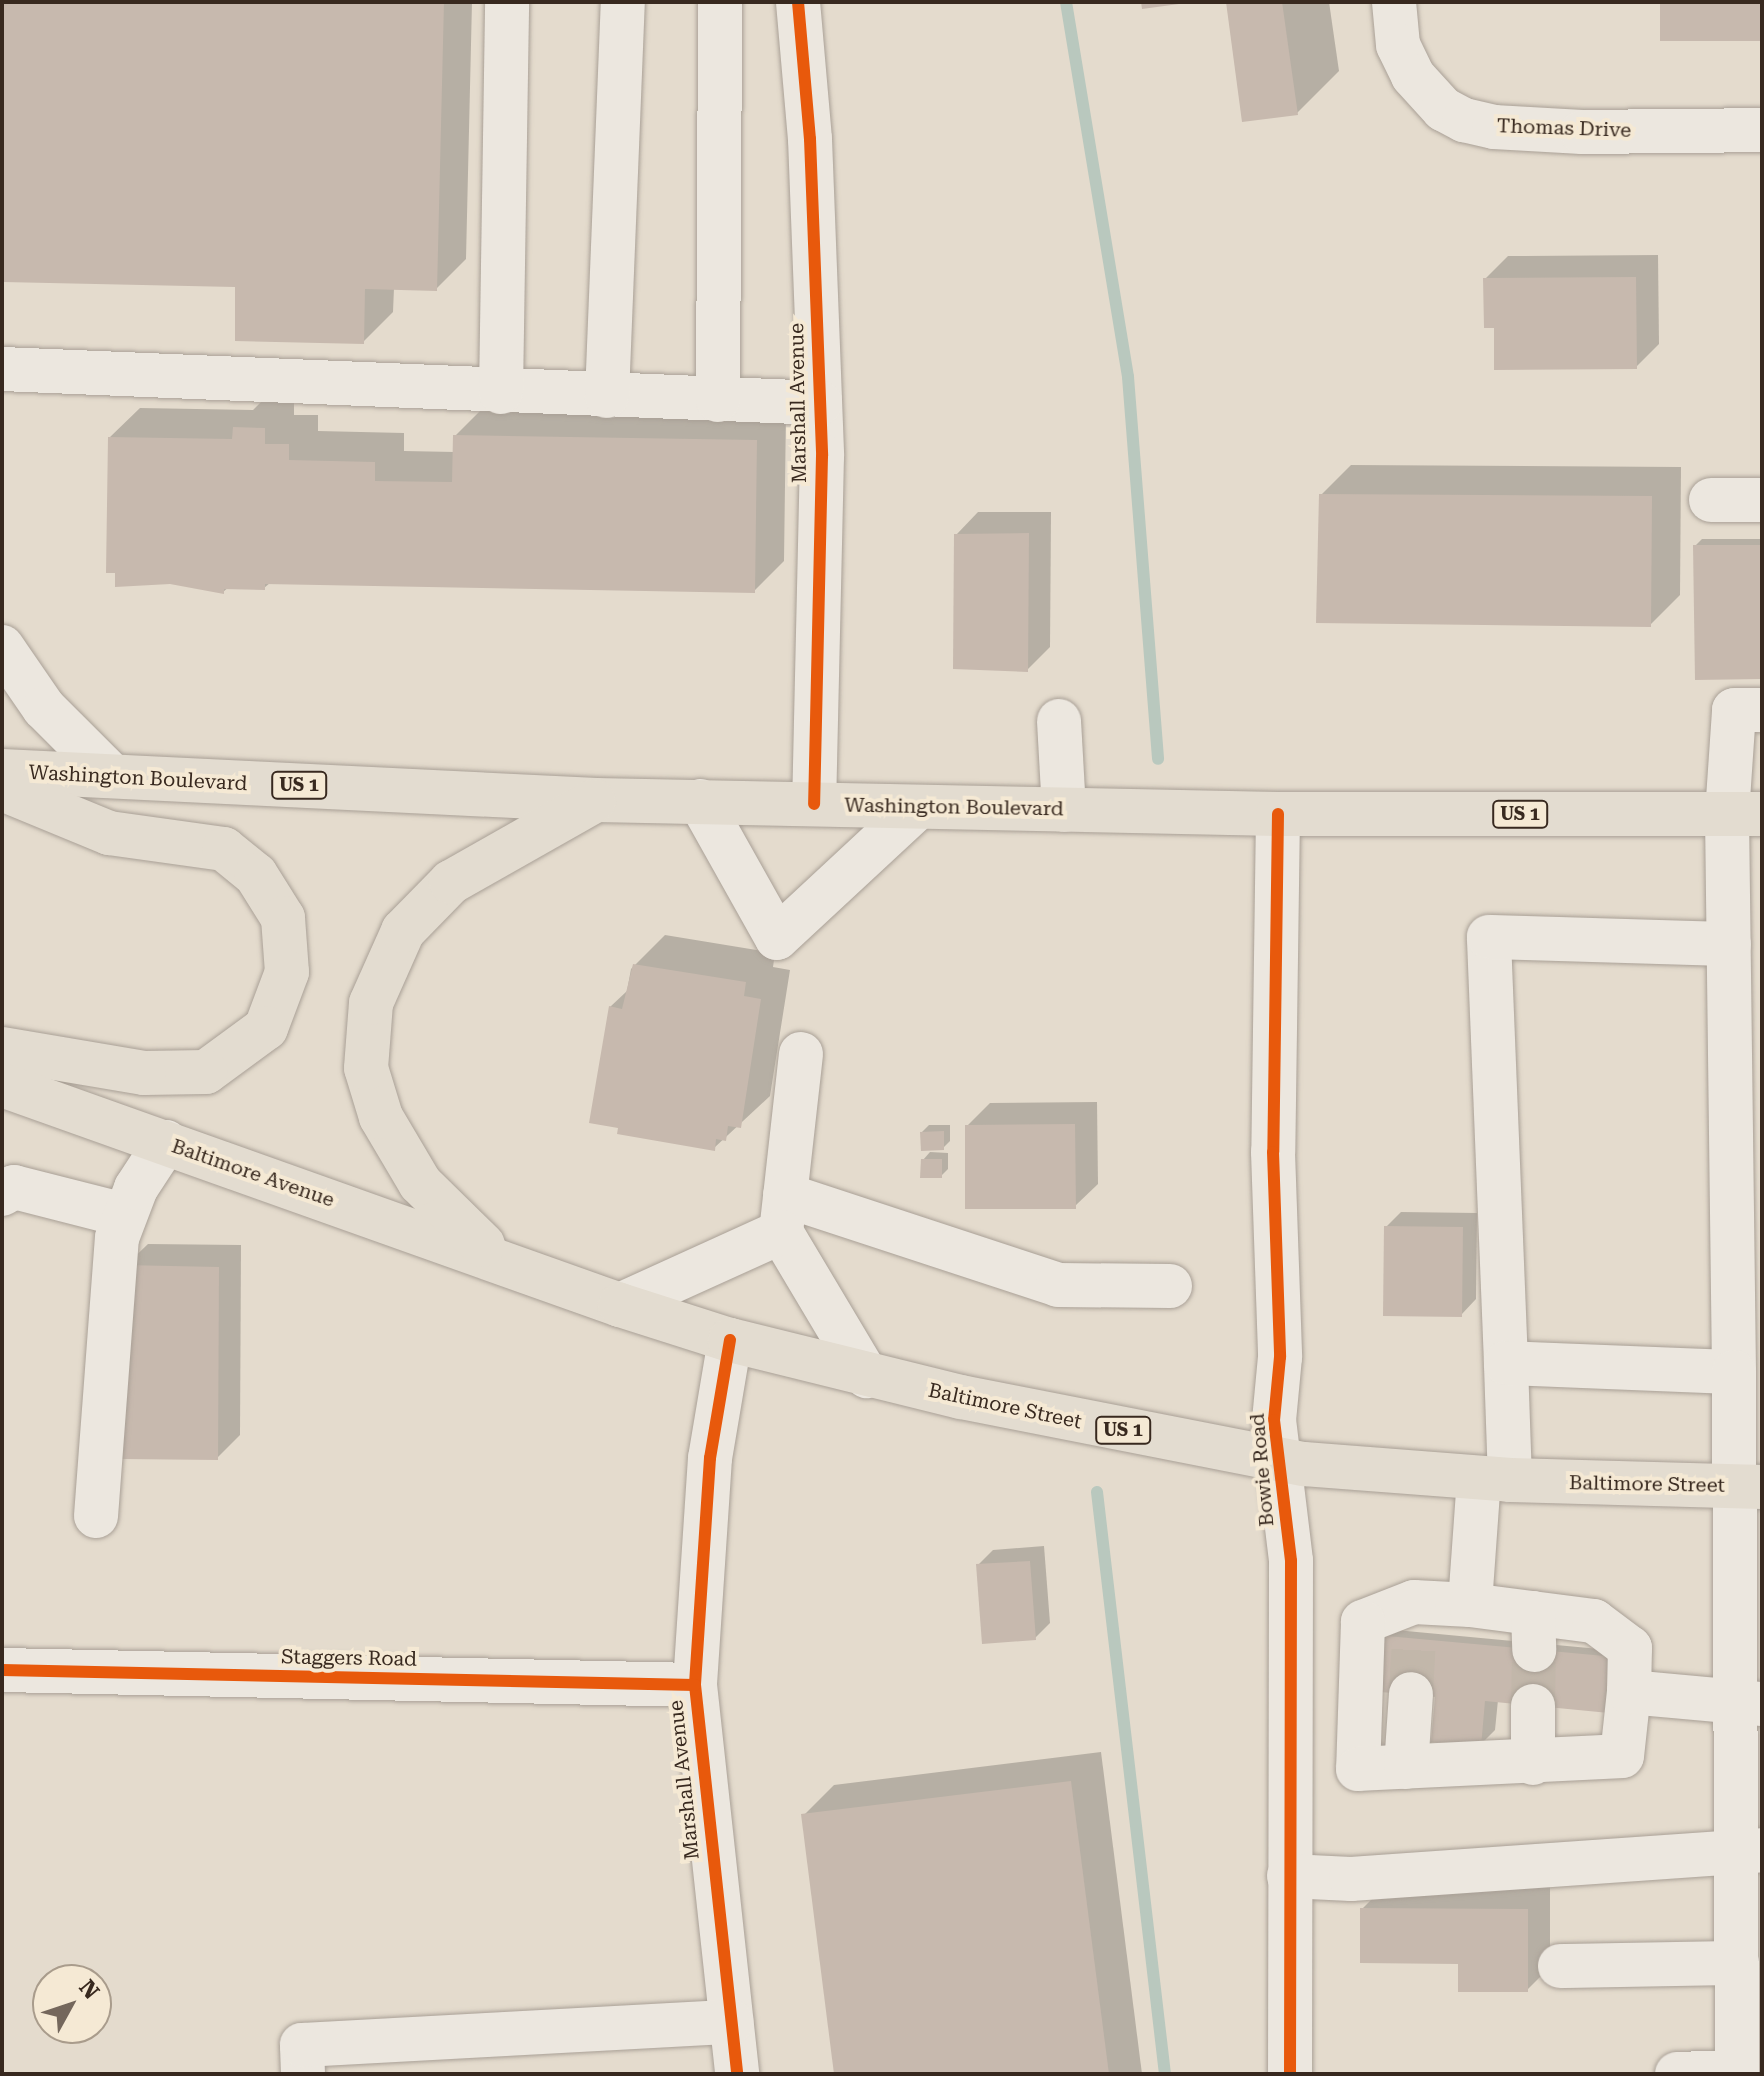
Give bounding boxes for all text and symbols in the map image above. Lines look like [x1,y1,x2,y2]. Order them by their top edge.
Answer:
street label: Thomas Drive [1496,114,1632,142]
street label: Marshall Avenue [785,323,811,483]
street label: Washington Boulevard [28,760,248,796]
road number: US 1 [271,771,327,799]
street label: Washington Boulevard [844,793,1064,821]
road number: US 1 [1492,800,1548,828]
street label: Baltimore Avenue [169,1134,337,1212]
street label: Baltimore Street [926,1378,1084,1434]
street label: Bowie Road [1245,1412,1279,1528]
road number: US 1 [1095,1416,1151,1444]
street label: Baltimore Street [1569,1471,1725,1497]
street label: Staggers Road [281,1645,417,1671]
street label: Marshall Avenue [664,1699,704,1861]
north arrow [32,1964,112,2044]
text: N [74,1975,104,2004]

